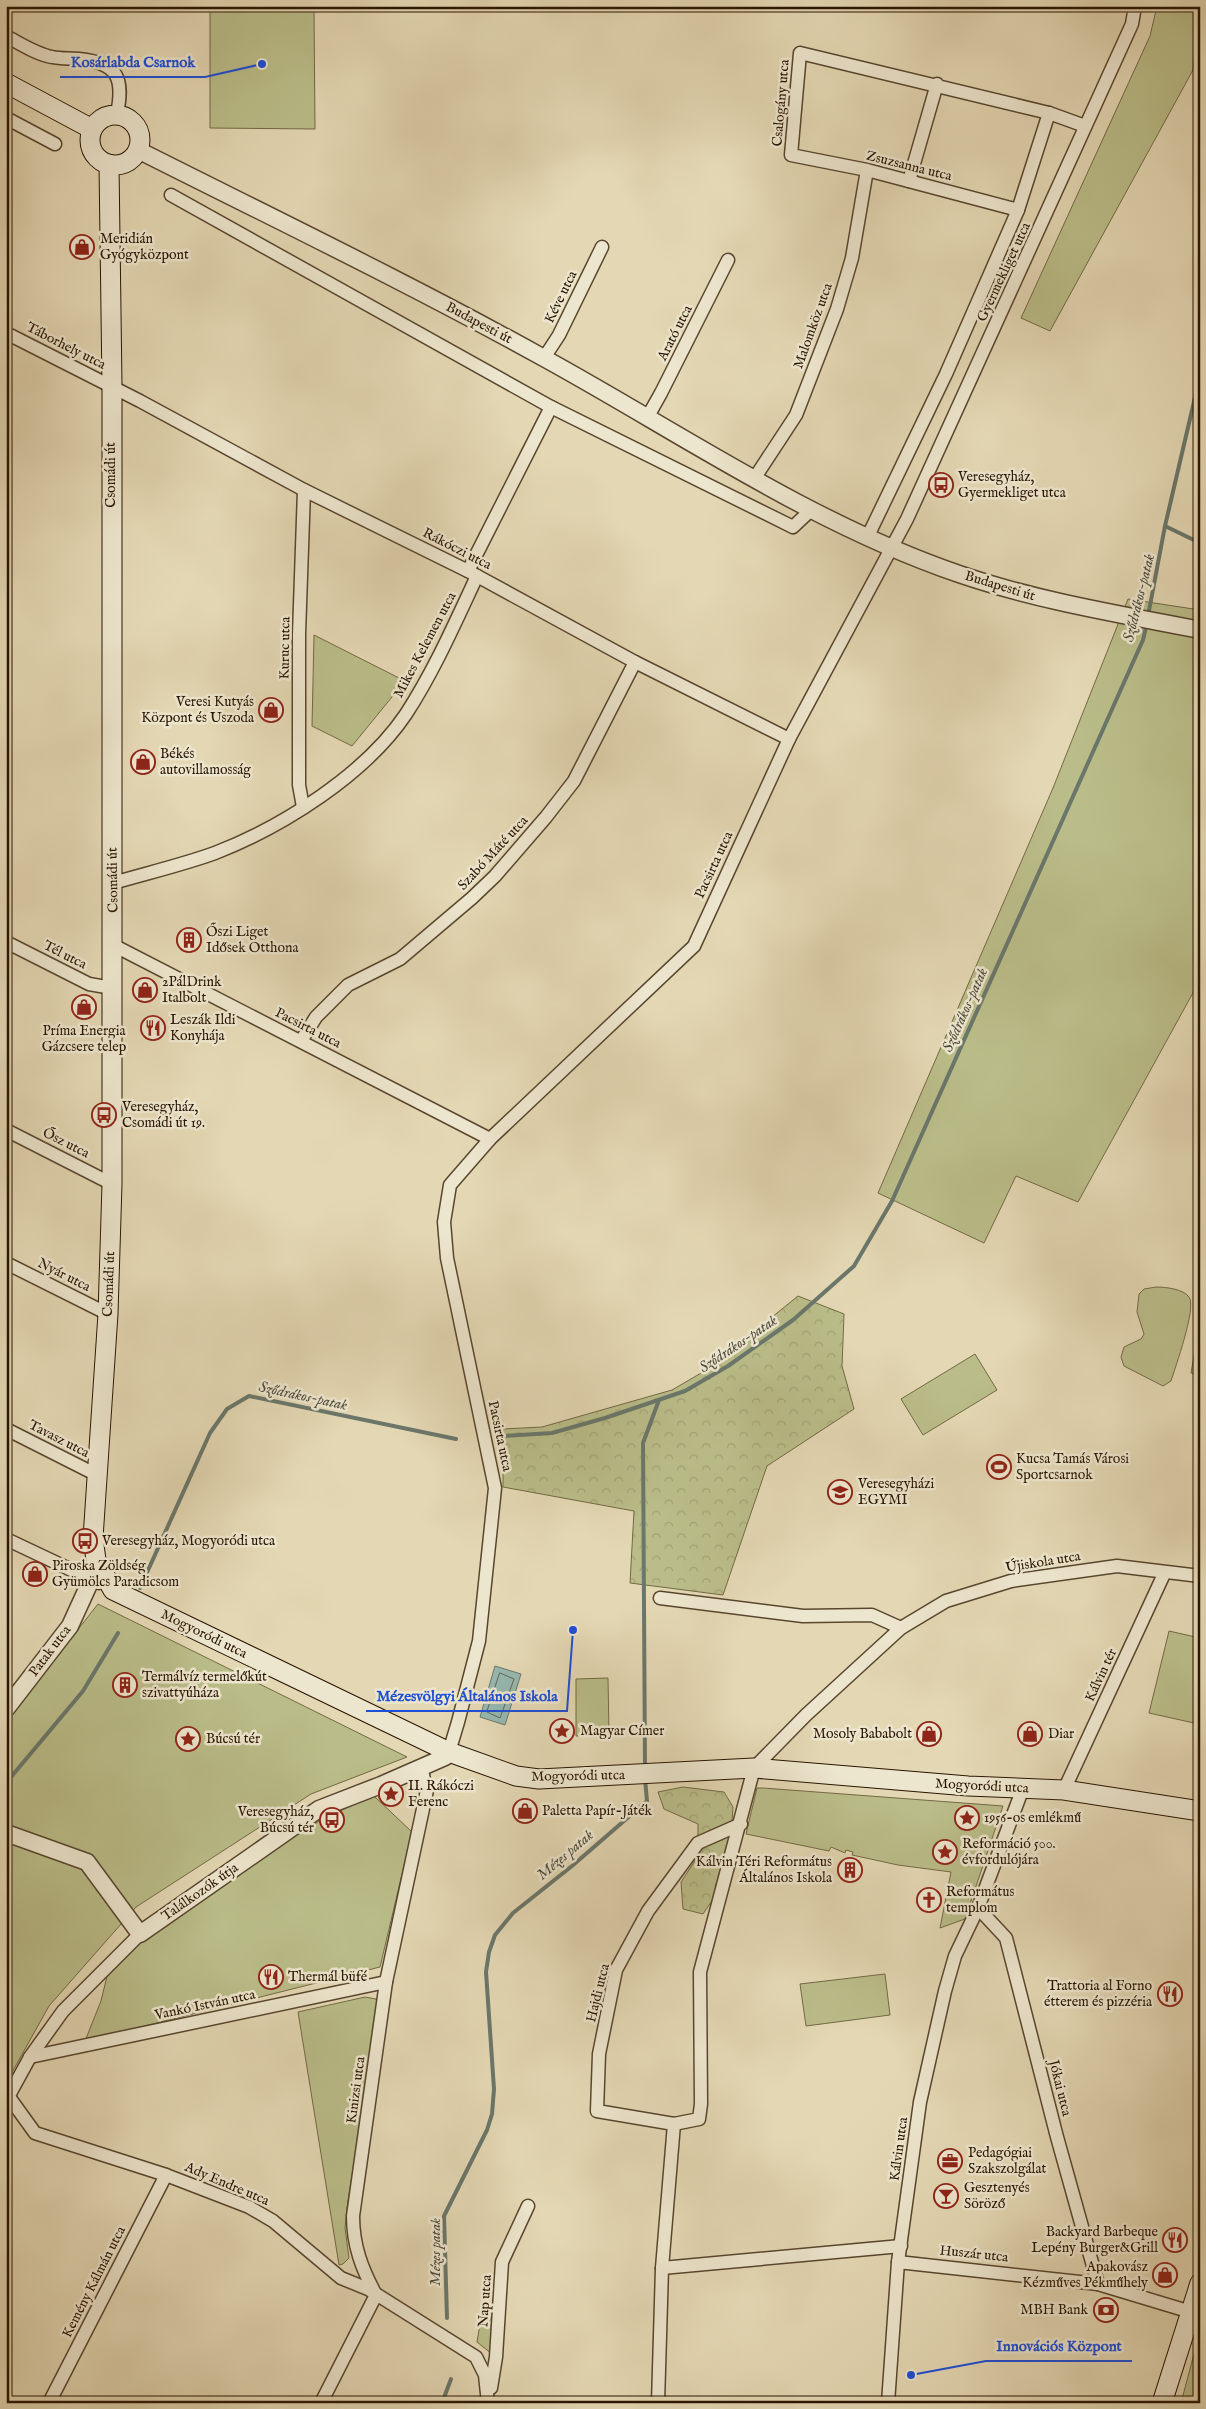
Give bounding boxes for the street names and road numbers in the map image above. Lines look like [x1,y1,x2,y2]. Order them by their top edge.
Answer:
street label: Csalogány utca [768,58,794,147]
street label: Zsuzsanna utca [864,147,955,186]
street label: Gyermekliget utca [973,219,1035,325]
street label: Kéve utca [541,267,582,326]
street label: Malomköz utca [789,280,837,371]
street label: Budapesti út [443,298,515,348]
street label: Arató utca [653,301,697,365]
street label: Táborhely utca [23,318,110,374]
street label: Csomádi út [102,442,120,508]
street label: Rákóczi utca [420,524,495,574]
street label: Budapesti út [963,567,1038,605]
street label: Mikes Kelemen utca [390,588,461,701]
street label: Kuruc utca [275,615,295,680]
street label: Szabó Máté utca [454,811,533,894]
street label: Pacsirta utca [691,828,738,901]
street label: Csomádi út [103,847,123,913]
street label: Tél utca [40,936,91,974]
street label: Pacsirta utca [272,1004,345,1053]
street label: Ősz utca [40,1123,94,1163]
street label: Csomádi út [99,1251,119,1317]
street label: Nyár utca [35,1254,94,1296]
street label: Pacsirta utca [484,1399,516,1474]
street label: Tavasz utca [26,1416,93,1462]
street label: Újiskola utca [1004,1546,1083,1577]
street label: Mogyoródi utca [158,1605,251,1663]
street label: Patak utca [25,1621,76,1680]
street label: Kálvin tér [1081,1646,1121,1704]
street label: Mogyoródi utca [531,1766,626,1786]
street label: Mogyoródi utca [935,1775,1030,1797]
street label: Találkozók útja [158,1858,243,1925]
street label: Hajdi utca [582,1961,614,2024]
street label: Vankó István utca [152,1985,258,2025]
street label: Kinizsi utca [342,2054,370,2125]
street label: Jókai utca [1044,2056,1076,2119]
street label: Kálvin utca [886,2115,913,2182]
street label: Ady Endre utca [181,2158,273,2210]
street label: Kemény Kálmán utca [58,2222,130,2341]
street label: Huszár utca [939,2241,1010,2267]
street label: Nap utca [474,2273,496,2328]

